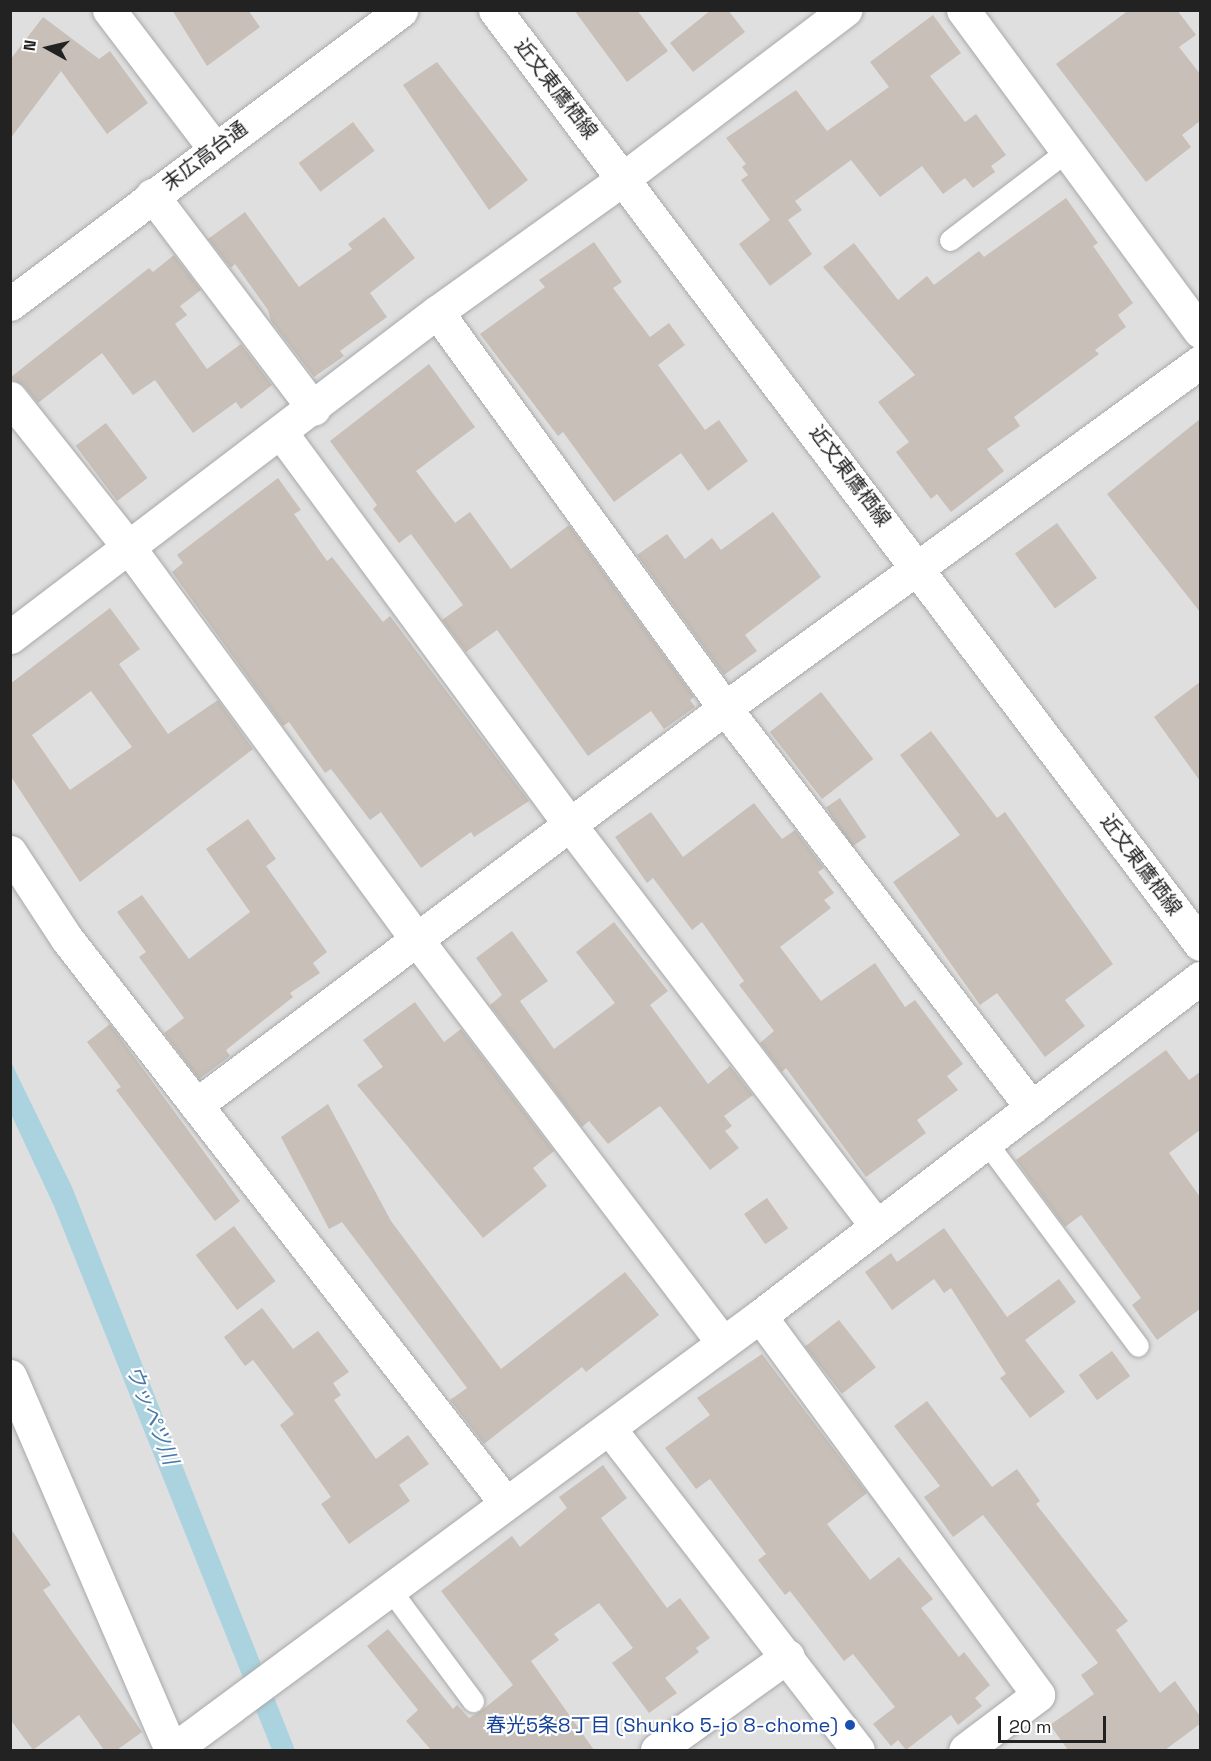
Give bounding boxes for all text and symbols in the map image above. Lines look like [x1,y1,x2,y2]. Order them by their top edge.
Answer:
north arrow [18,18,78,78]
street label: 近文東鷹栖線 [510,34,602,144]
text: N [19,39,41,52]
street label: 末広高台通 [158,116,252,196]
street label: 近文東鷹栖線 [804,421,896,531]
street label: 近文東鷹栖線 [1095,810,1187,920]
water label: ウッペツ川 [121,1362,183,1468]
scale bar [1001,1704,1109,1742]
place label: 春光5条8丁目 (Shunko 5-jo 8-chome) [486,1713,838,1737]
text: 20 m [1009,1715,1052,1738]
marker: 春光5条8丁目 (Shunko 5-jo 8-chome) [843,1718,857,1732]

